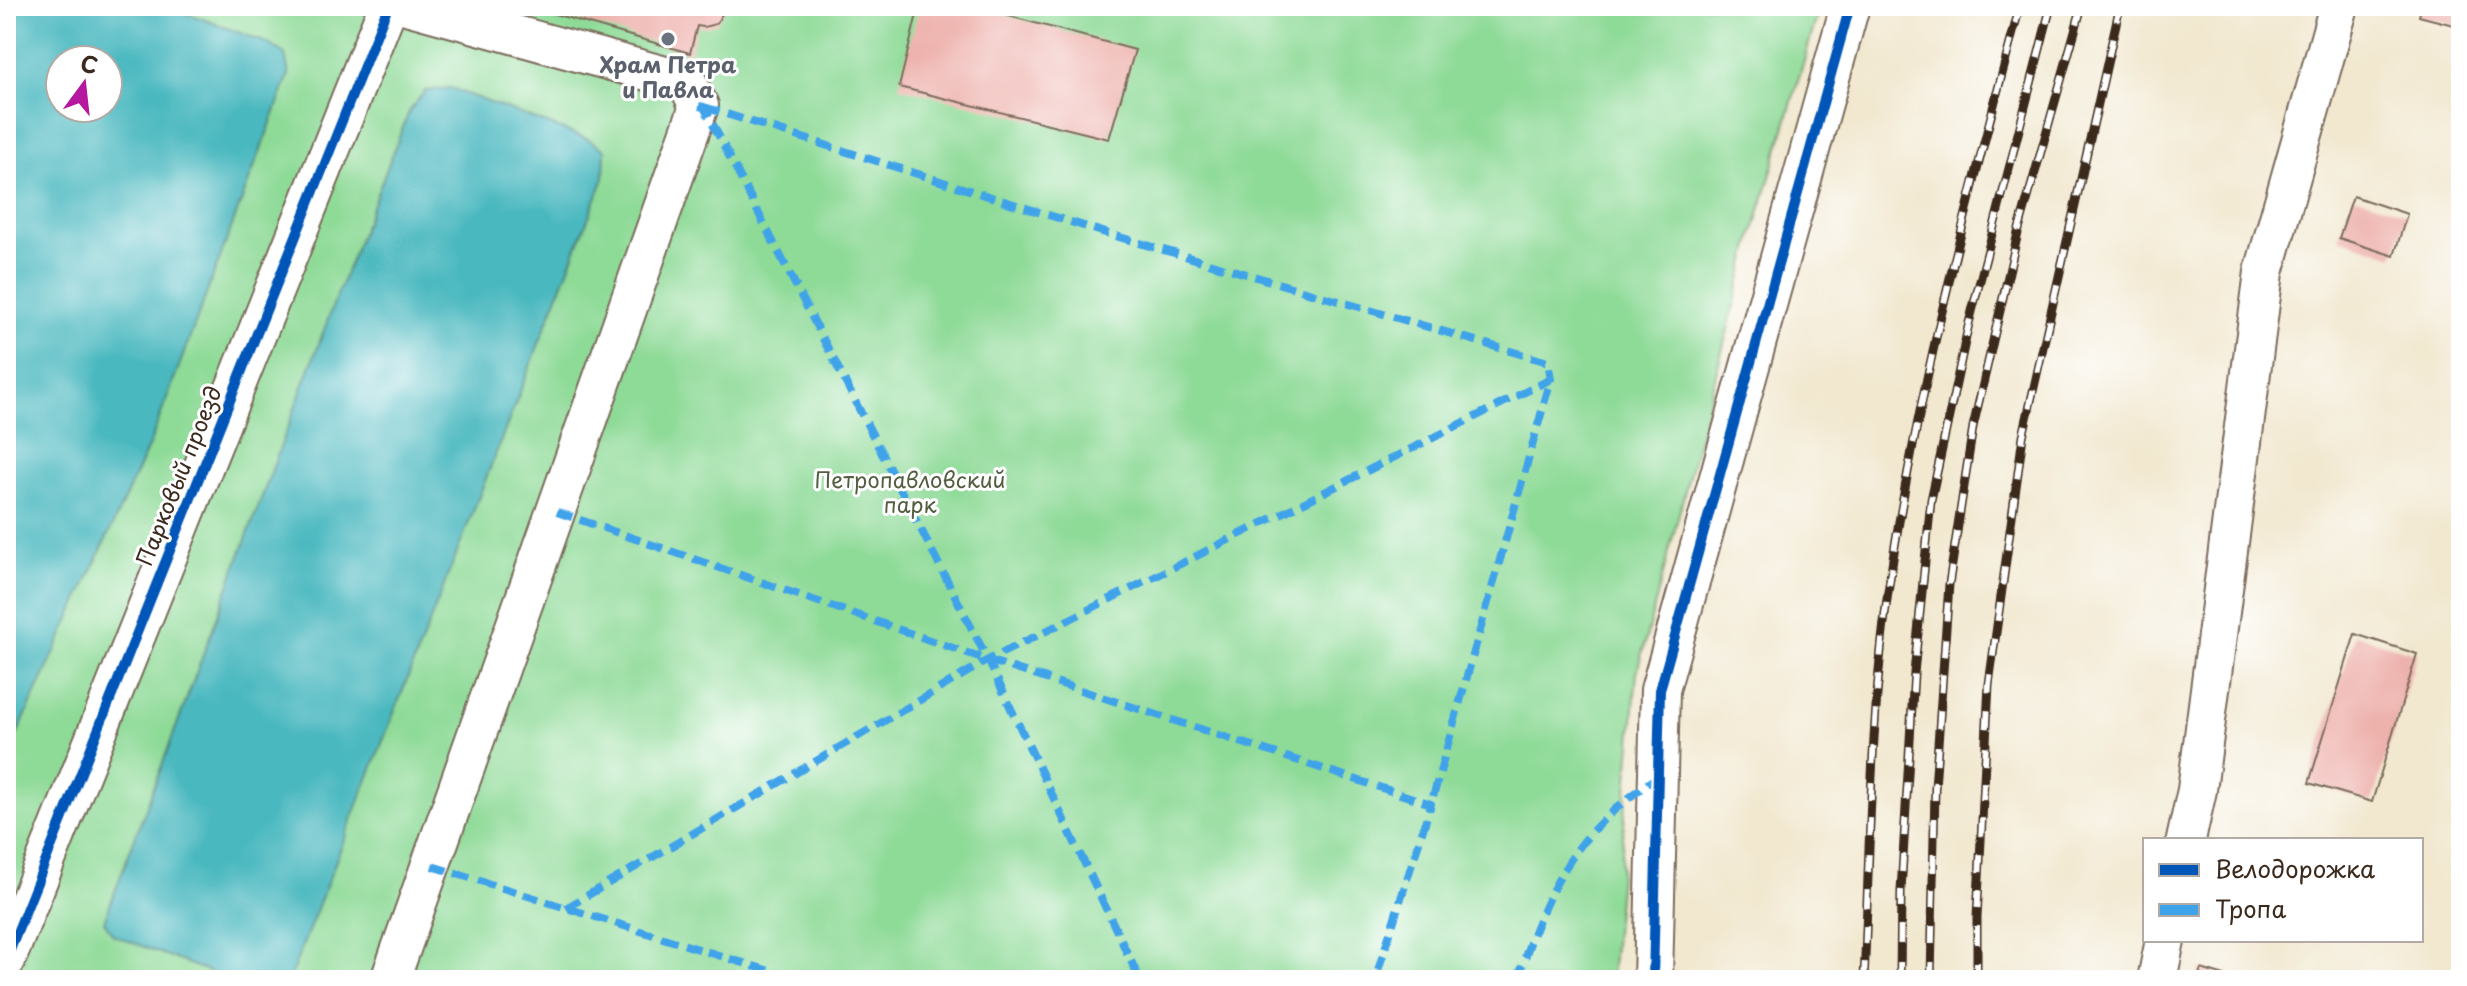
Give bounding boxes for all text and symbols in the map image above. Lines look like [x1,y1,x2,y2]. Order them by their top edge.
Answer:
marker: Храм Петра и Павла [659,30,677,48]
north arrow [44,44,124,124]
text: С [77,45,102,81]
place label: Храм Петра и Павла [600,47,737,105]
street label: Парковый проезд [126,380,229,570]
park label: Петропавловский парк [814,462,1006,520]
legend [2143,838,2423,942]
text: Велодорожка [2215,850,2375,886]
text: Тропа [2215,890,2286,926]

